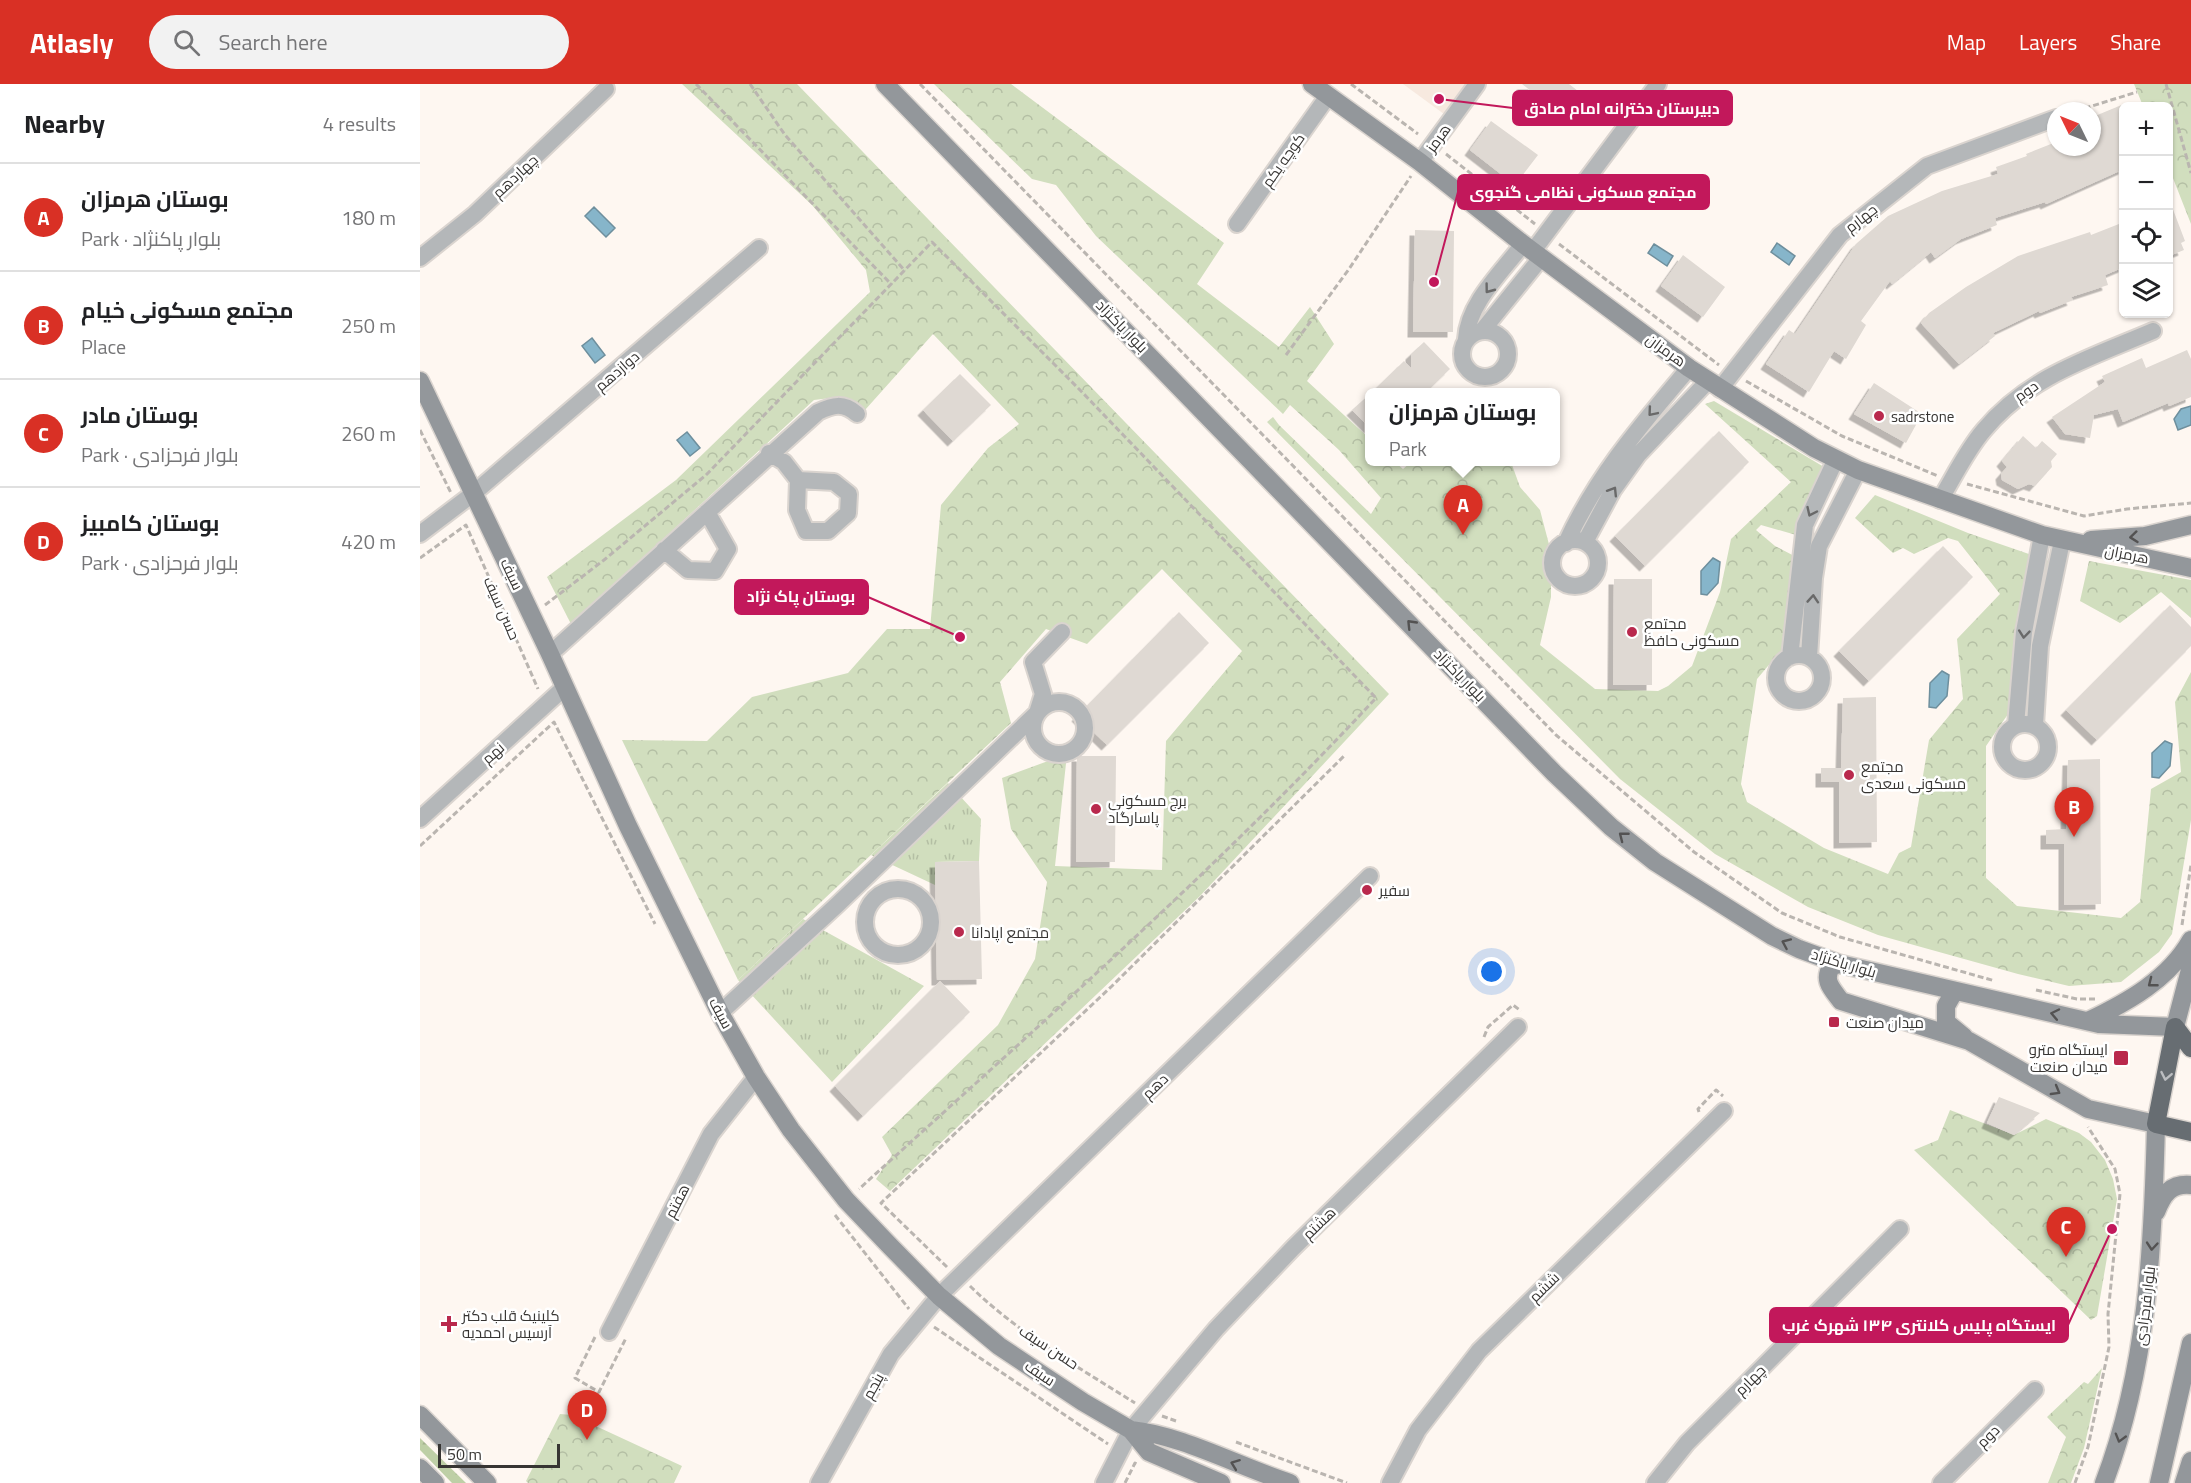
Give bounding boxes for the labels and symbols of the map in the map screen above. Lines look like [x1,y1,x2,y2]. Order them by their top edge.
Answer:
callout: دبیرستان دخترانه امام صادق [1513,91,1732,125]
text: دبیرستان دخترانه امام صادق [1524,96,1720,120]
north arrow [2047,102,2101,156]
street label: هرمز [1419,119,1456,158]
street label: کوچه یکم [1256,128,1310,192]
street label: چهاردهم [487,149,543,203]
callout: مجتمع مسکونی نظامی گنجوی [1458,175,1709,209]
text: مجتمع مسکونی نظامی گنجوی [1469,180,1697,204]
street label: چهارم [1840,198,1882,238]
one-way arrow [1485,283,1496,294]
street label: بلوار پاکنژاد [1091,294,1153,358]
street label: هرمزان [1641,328,1691,372]
street label: دوازدهم [590,345,644,397]
street label: دوم [2009,374,2043,408]
one-way arrow [1648,405,1659,416]
place label: sadrstone [1891,405,1954,428]
marker: sadrstone [1872,409,1886,423]
pin: A [1444,486,1482,535]
one-way arrow [1605,487,1617,497]
one-way arrow [1806,506,1818,517]
one-way arrow [2129,530,2139,543]
street label: هرمزان [2103,538,2151,570]
street label: سیف [495,554,529,594]
street label: حسن سیف [478,573,526,643]
callout: بوستان پاک نژاد [735,580,868,614]
text: بوستان پاک نژاد [747,584,855,608]
one-way arrow [1806,594,1819,603]
place label: مجتمع مسکونی حافظ [1644,612,1739,652]
one-way arrow [1407,620,1418,630]
marker: مجتمع مسکونی حافظ [1625,625,1639,639]
one-way arrow [2019,630,2031,639]
street label: بلوار پاکنژاد [1429,643,1491,707]
street label: نهم [476,736,510,770]
place label: مجتمع مسکونی سعدی [1861,755,1966,795]
marker: مجتمع مسکونی سعدی [1842,768,1856,782]
pin: B [2054,788,2094,837]
place label: برج مسکونی پاسارگاد [1108,789,1187,829]
marker: برج مسکونی پاسارگاد [1089,802,1103,816]
one-way arrow [1618,833,1629,844]
place label: سفیر [1378,879,1410,902]
marker: سفیر [1360,883,1374,897]
place label: مجتمع اپادانا [971,921,1049,944]
marker: مجتمع اپادانا [952,925,966,939]
one-way arrow [1781,938,1792,950]
street label: بلوار پاکنژاد [1809,942,1879,984]
your location [1477,957,1506,986]
one-way arrow [2148,976,2159,987]
street label: سیف [703,993,739,1033]
one-way arrow [2050,1008,2060,1021]
place label: میدان صنعت [1846,1011,1924,1034]
marker: میدان صنعت [1827,1015,1841,1029]
place label: ایستگاه مترو میدان صنعت [2029,1038,2108,1078]
marker: ایستگاه مترو میدان صنعت [2112,1049,2130,1067]
street label: دهم [1137,1068,1173,1104]
one-way arrow [2160,1071,2173,1081]
one-way arrow [2049,1084,2060,1095]
street label: هفتم [659,1180,695,1222]
street label: هشتم [1297,1201,1341,1245]
pin: C [2046,1208,2086,1257]
one-way arrow [2146,1241,2159,1250]
street label: بلوار فرحزادی [2129,1265,2161,1347]
street label: ششم [1523,1267,1565,1307]
place label: کلینیک قلب دکتر آرسیس احمدیه [461,1304,560,1344]
callout: ایستگاه پلیس کلانتری ۱۳۴ شهرک غرب [1770,1308,2068,1342]
text: ایستگاه پلیس کلانتری ۱۳۴ شهرک غرب [1782,1313,2056,1337]
marker: کلینیک قلب دکتر آرسیس احمدیه [440,1315,458,1333]
street label: حسن سیف [1016,1321,1082,1373]
street label: سیف [1021,1356,1059,1390]
street label: چهارم [1729,1359,1771,1401]
street label: پنجم [856,1368,890,1404]
pin: D [568,1390,606,1440]
street label: دوم [1971,1419,2005,1453]
one-way arrow [2115,1432,2128,1442]
scale bar [438,1441,560,1468]
one-way arrow [1230,1459,1241,1471]

